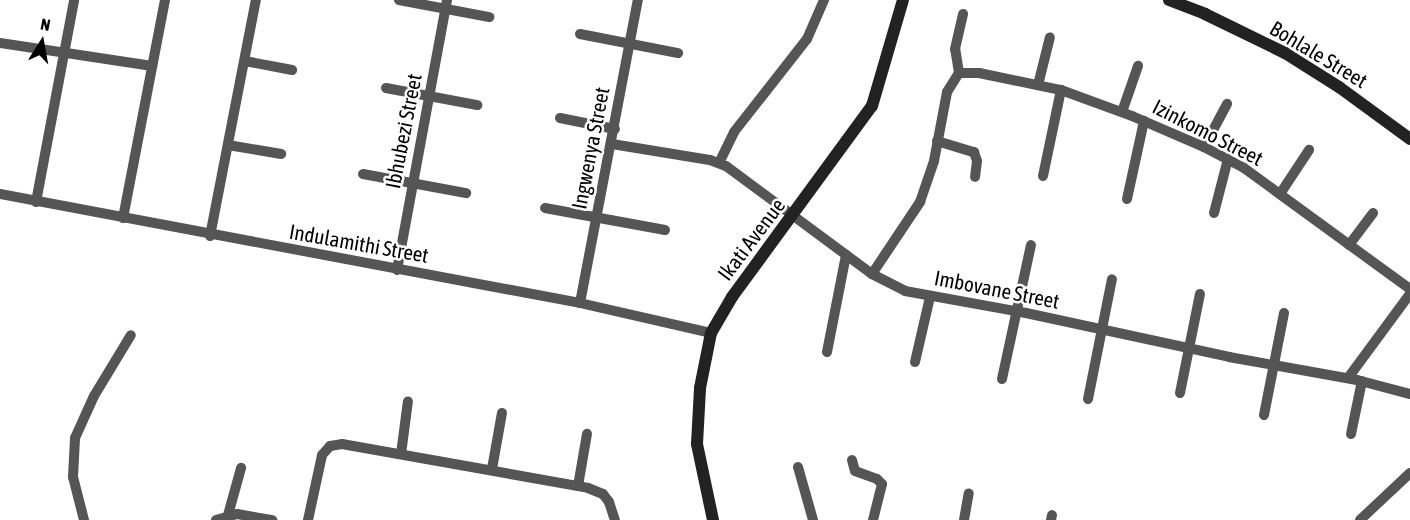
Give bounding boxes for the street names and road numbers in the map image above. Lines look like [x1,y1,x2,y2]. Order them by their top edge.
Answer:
street label: Bohlale Street [1266,15,1372,93]
street label: Ibhubezi Street [380,71,426,191]
street label: Ingwenya Street [566,85,614,211]
street label: Izinkomo Street [1149,93,1267,171]
street label: Ikati Avenue [712,193,790,285]
street label: Indulamithi Street [287,218,431,268]
street label: Imbovane Street [932,265,1062,313]

